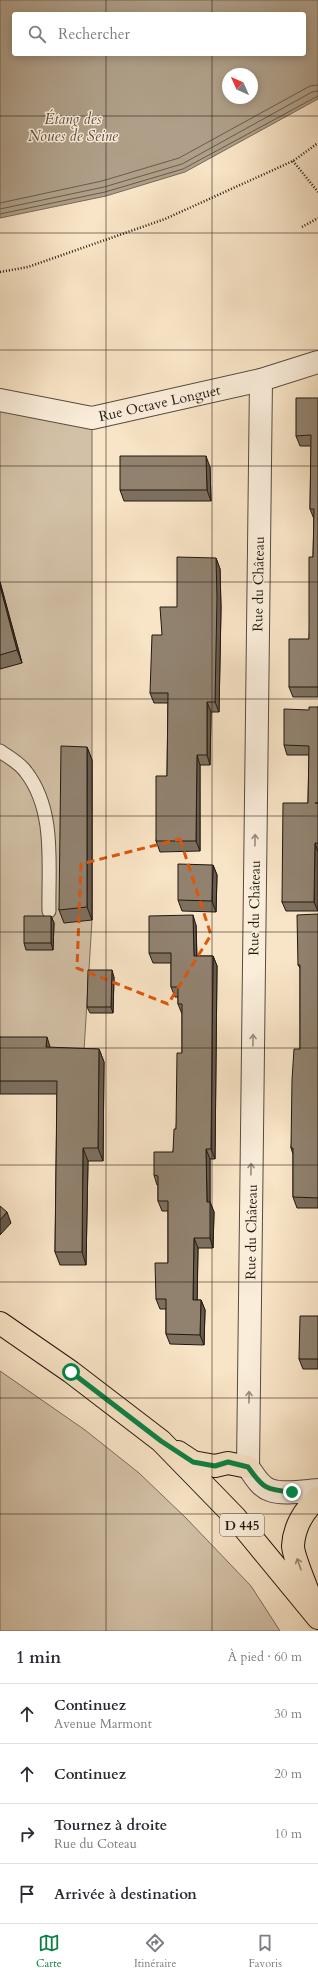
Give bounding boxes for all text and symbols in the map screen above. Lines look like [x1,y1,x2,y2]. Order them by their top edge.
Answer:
search box [12,12,306,56]
icon: search [26,23,48,45]
text: Rechercher [58,24,130,44]
north arrow [222,68,258,104]
water label: Étang des Noues de Seine [28,109,118,146]
street label: Rue Octave Longuet [97,380,223,426]
street label: Rue du Château [248,536,269,632]
one-way arrow [251,834,259,847]
street label: Rue du Château [244,860,265,956]
one-way arrow [249,1034,257,1047]
one-way arrow [248,1163,255,1176]
street label: Rue du Château [241,1184,262,1280]
route start [62,1363,80,1381]
one-way arrow [245,1391,253,1404]
route end [283,1483,301,1501]
road number: D 445 [220,1514,264,1536]
one-way arrow [295,1558,302,1571]
text: 1 min [16,1646,61,1669]
text: À pied · 60 m [228,1648,302,1666]
text: Continuez [54,1695,126,1715]
icon: ahead [16,1703,38,1725]
text: 30 m [274,1705,302,1723]
text: Avenue Marmont [54,1715,152,1733]
icon: ahead [16,1763,38,1785]
text: Continuez [54,1764,126,1784]
text: 20 m [274,1765,302,1783]
text: Tournez à droite [54,1815,167,1835]
icon: right [16,1823,38,1845]
text: 10 m [274,1825,302,1843]
text: Rue du Coteau [54,1835,137,1853]
icon: arrive [16,1883,38,1905]
text: Arrivée à destination [54,1884,197,1904]
tab: Carte [36,1932,62,1971]
tab: Itinéraire [134,1932,176,1971]
tab: Favoris [249,1932,282,1971]

